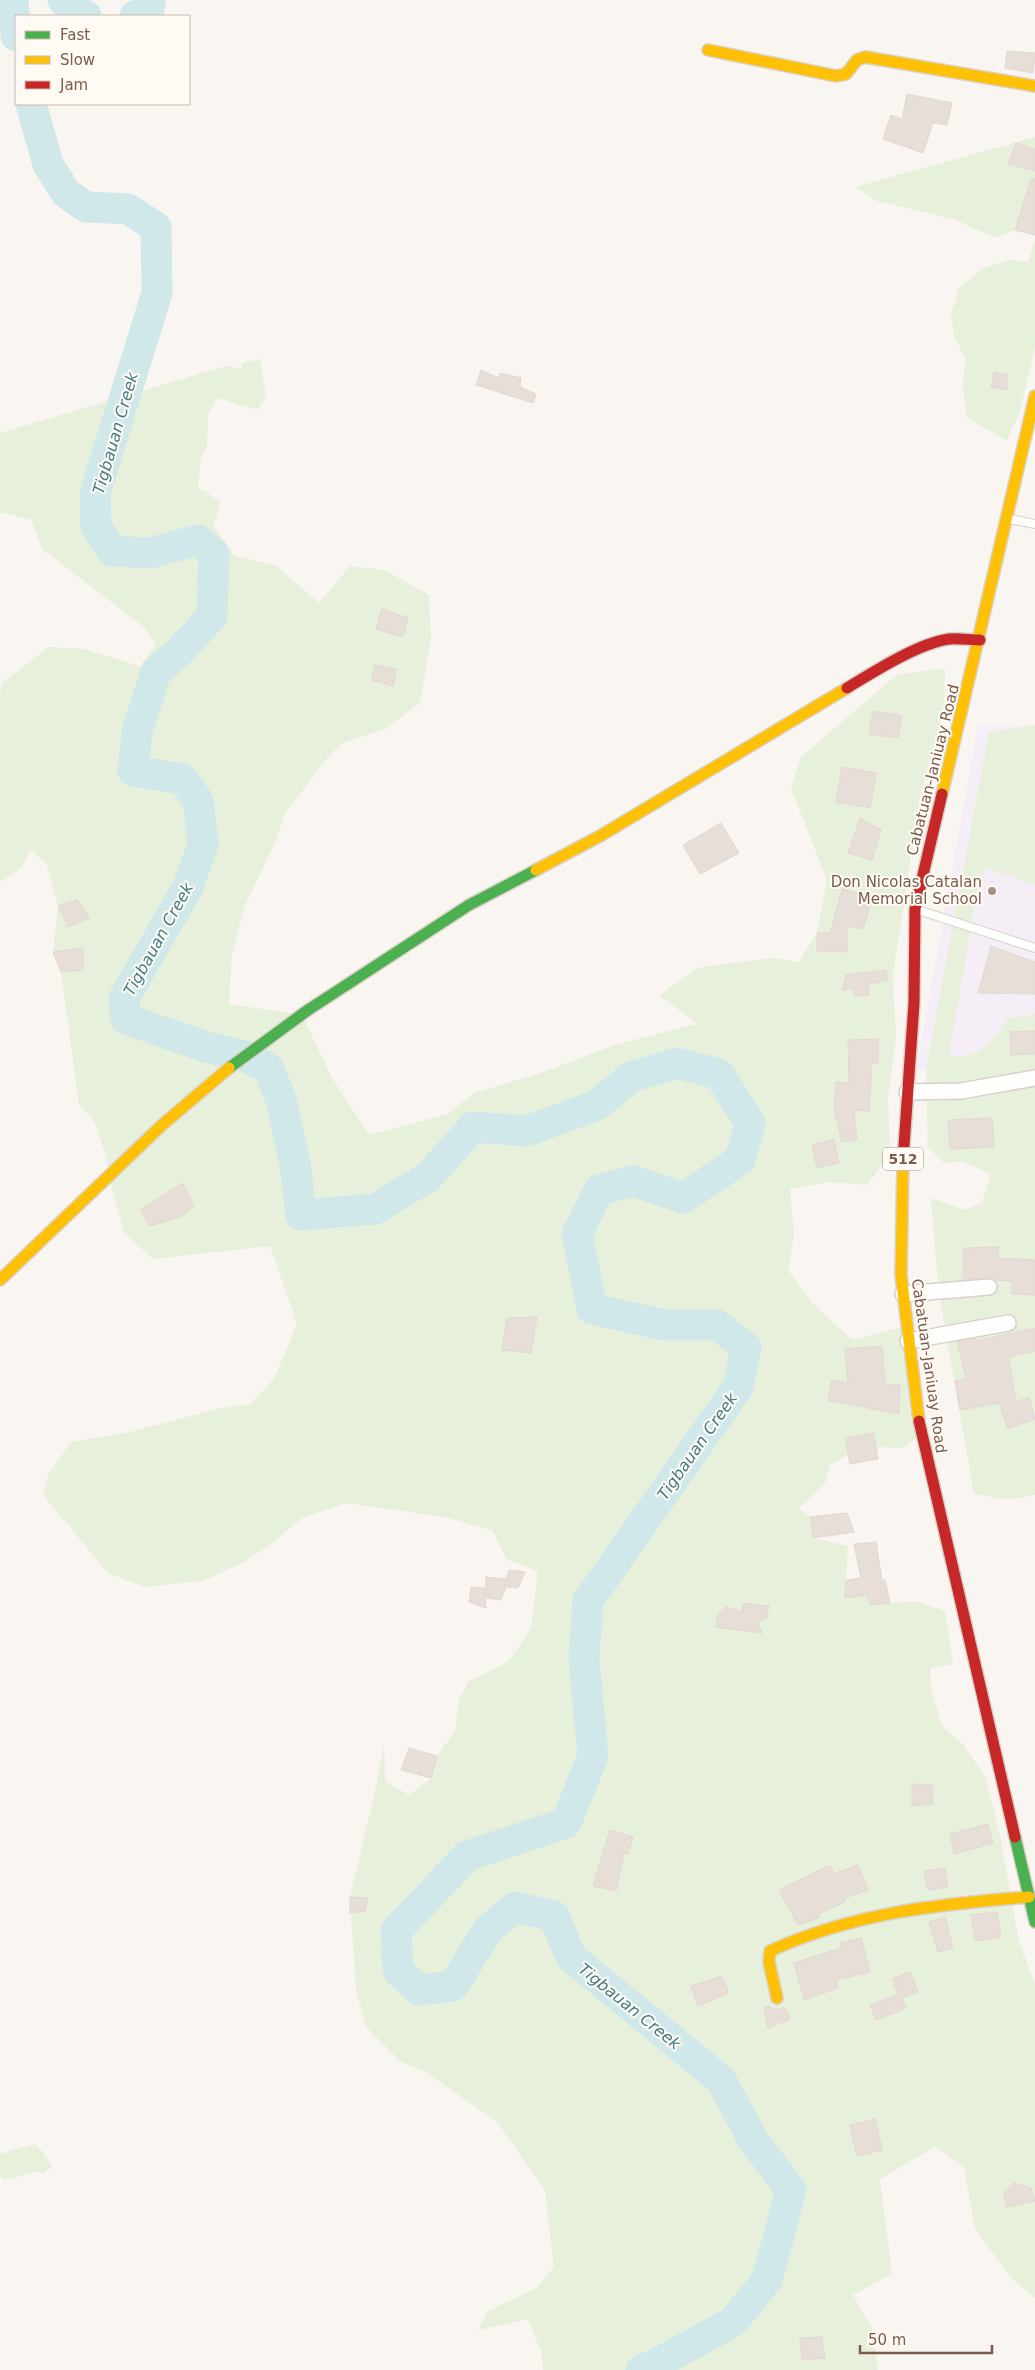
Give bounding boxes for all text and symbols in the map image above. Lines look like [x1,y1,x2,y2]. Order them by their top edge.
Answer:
legend [15,15,190,105]
text: Fast [60,26,90,44]
text: Slow [60,51,95,69]
text: Jam [59,76,88,94]
water label: Tigbauan Creek [89,369,142,496]
street label: Cabatuan-Janiuay Road [903,682,963,858]
place label: Don Nicolas Catalan Memorial School [831,873,982,908]
water label: Tigbauan Creek [120,879,198,999]
marker: Don Nicolas Catalan Memorial School [986,885,998,897]
road number: 512 [883,1148,923,1170]
street label: Cabatuan-Janiuay Road [908,1278,950,1454]
water label: Tigbauan Creek [653,1389,742,1503]
water label: Tigbauan Creek [575,1959,685,2054]
scale bar [860,2322,992,2354]
text: 50 m [868,2331,906,2349]

